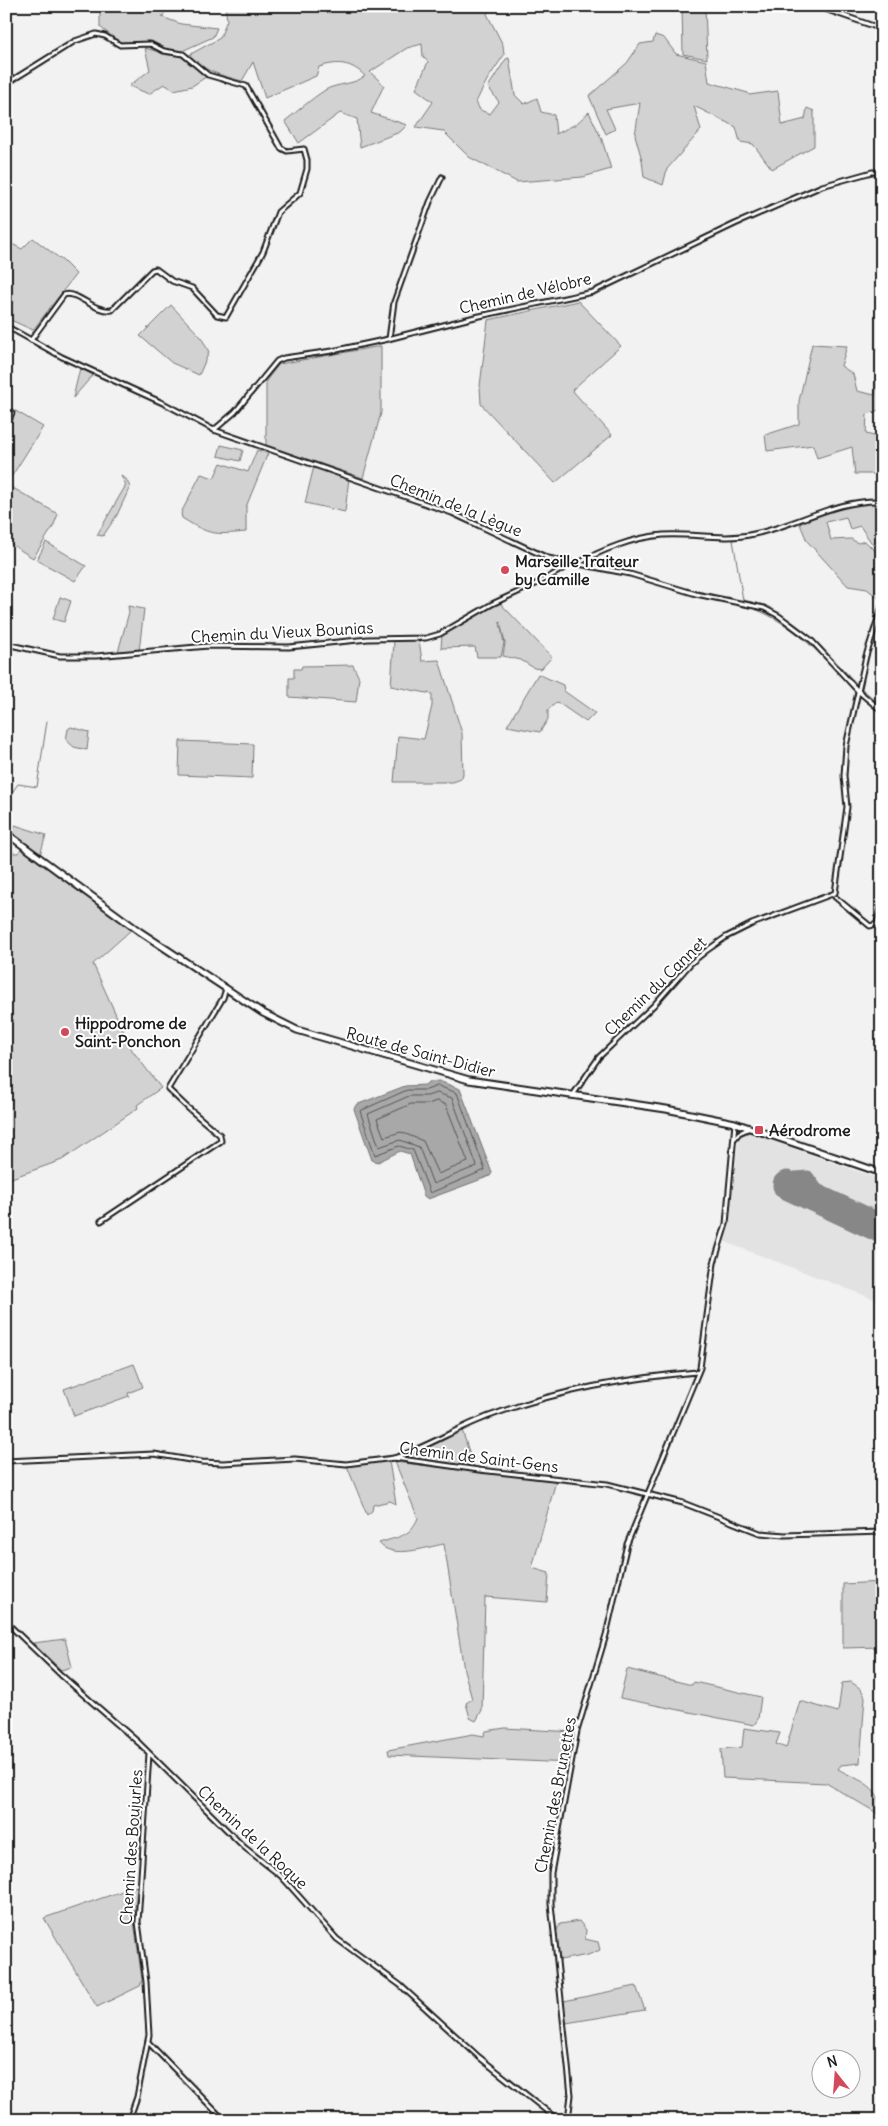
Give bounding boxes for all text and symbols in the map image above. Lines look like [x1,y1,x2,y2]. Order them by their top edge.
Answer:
street label: Chemin de Vélobre [457,268,593,318]
street label: Chemin de la Lègue [387,469,525,541]
place label: Marseille Traiteur by Camille [515,551,639,590]
marker: Marseille Traiteur by Camille [499,564,511,576]
street label: Chemin du Vieux Bounias [190,617,374,647]
street label: Chemin du Cannet [600,932,710,1040]
place label: Hippodrome de Saint-Ponchon [75,1013,187,1051]
street label: Route de Saint-Didier [344,1022,498,1082]
marker: Hippodrome de Saint-Ponchon [59,1026,71,1038]
place label: Aérodrome [769,1120,851,1140]
marker: Aérodrome [753,1124,765,1136]
street label: Chemin de Saint-Gens [398,1437,560,1477]
street label: Chemin des Brunettes [530,1715,580,1875]
street label: Chemin des Boujurles [116,1769,146,1925]
street label: Chemin de la Roque [194,1781,312,1893]
north arrow [810,2048,860,2098]
text: N [825,2052,839,2072]

